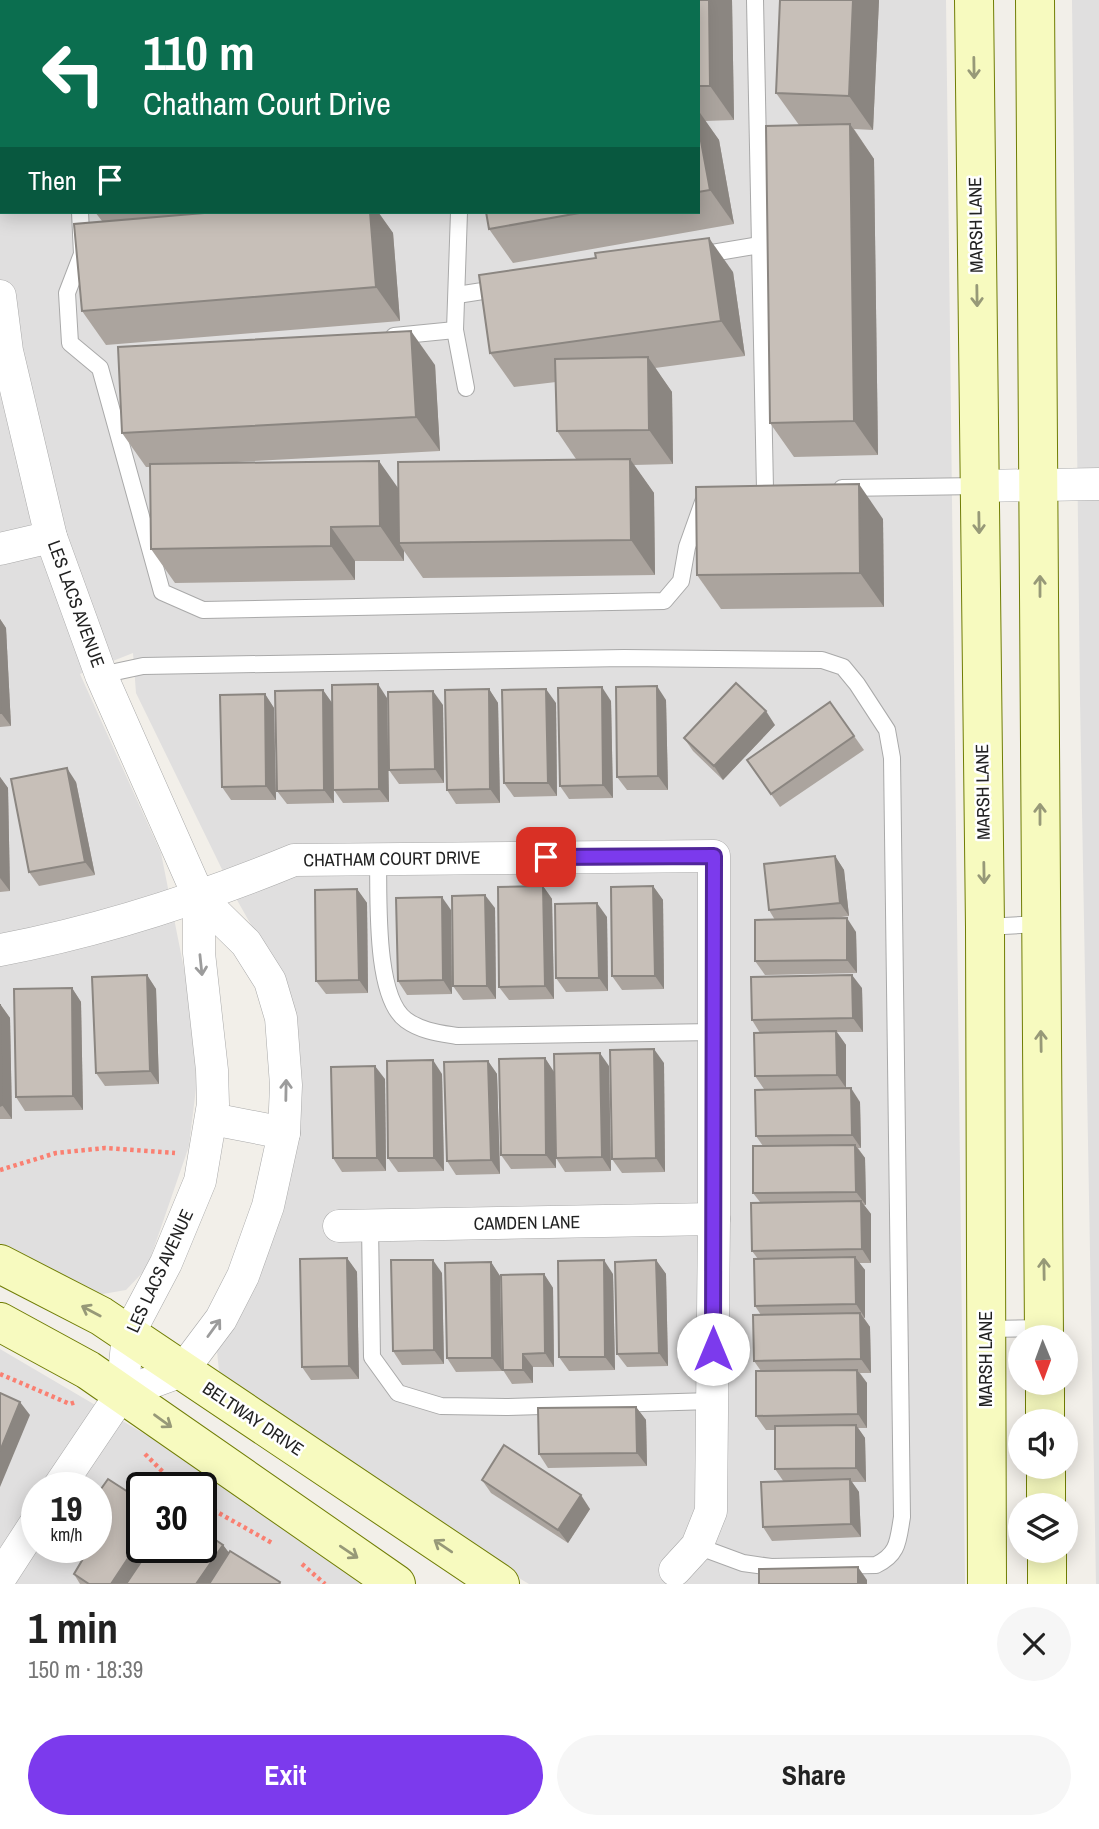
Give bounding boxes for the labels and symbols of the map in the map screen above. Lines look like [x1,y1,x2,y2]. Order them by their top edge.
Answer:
one-way arrow [967,56,981,79]
street label: MARSH LANE [962,177,989,273]
one-way arrow [970,284,984,307]
one-way arrow [972,511,986,534]
street label: LES LACS AVENUE [42,537,111,671]
one-way arrow [1033,575,1047,598]
street label: MARSH LANE [969,744,996,840]
one-way arrow [1033,803,1047,826]
pin [516,827,576,887]
street label: CHATHAM COURT DRIVE [303,844,481,873]
one-way arrow [977,861,991,884]
one-way arrow [194,954,207,976]
one-way arrow [1034,1030,1048,1053]
one-way arrow [279,1079,292,1102]
street label: LES LACS AVENUE [120,1205,199,1337]
street label: CAMDEN LANE [473,1209,581,1236]
one-way arrow [1037,1258,1050,1281]
one-way arrow [81,1304,102,1318]
street label: MARSH LANE [973,1311,998,1407]
position arrow [676,1312,750,1386]
one-way arrow [207,1319,221,1338]
north arrow [1008,1325,1078,1395]
street label: BELTWAY DRIVE [198,1376,309,1462]
one-way arrow [153,1414,172,1428]
speed limit sign: 30 [126,1472,217,1563]
one-way arrow [434,1539,454,1553]
one-way arrow [339,1545,358,1559]

